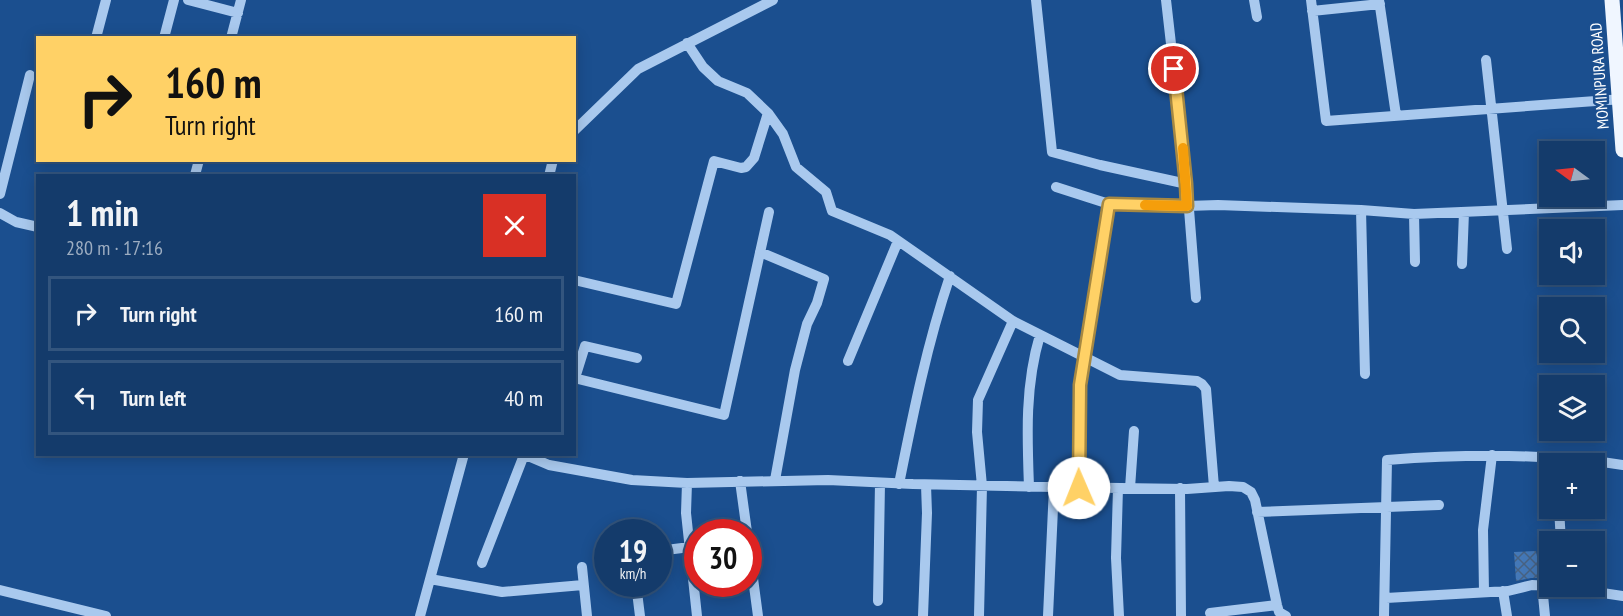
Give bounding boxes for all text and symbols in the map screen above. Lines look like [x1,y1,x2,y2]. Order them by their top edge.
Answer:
street label: MOMINPURA ROAD [1585,22,1613,130]
pin [1148,43,1199,94]
icon: arrive [1157,52,1190,85]
text: 160 m [165,55,262,110]
icon: right [66,60,144,138]
text: Turn right [165,108,256,142]
north arrow [1539,141,1605,207]
map controls [1539,141,1605,597]
text: 1 min [66,189,139,236]
button: close [483,194,546,257]
button: sound [1539,219,1605,285]
text: 280 m · 17:16 [66,235,163,261]
icon: right [69,297,102,330]
button: search [1539,297,1605,363]
text: Turn right [120,300,197,328]
text: 160 m [494,300,543,328]
button: layers [1539,375,1605,441]
icon: left [69,381,102,414]
text: Turn left [120,384,186,412]
text: 40 m [504,384,543,412]
button: + [1539,453,1605,519]
position arrow [1047,456,1111,520]
speed limit sign: 30 [684,519,762,597]
text: 19 [619,531,647,570]
button: − [1539,531,1605,597]
text: km/h [620,564,646,583]

